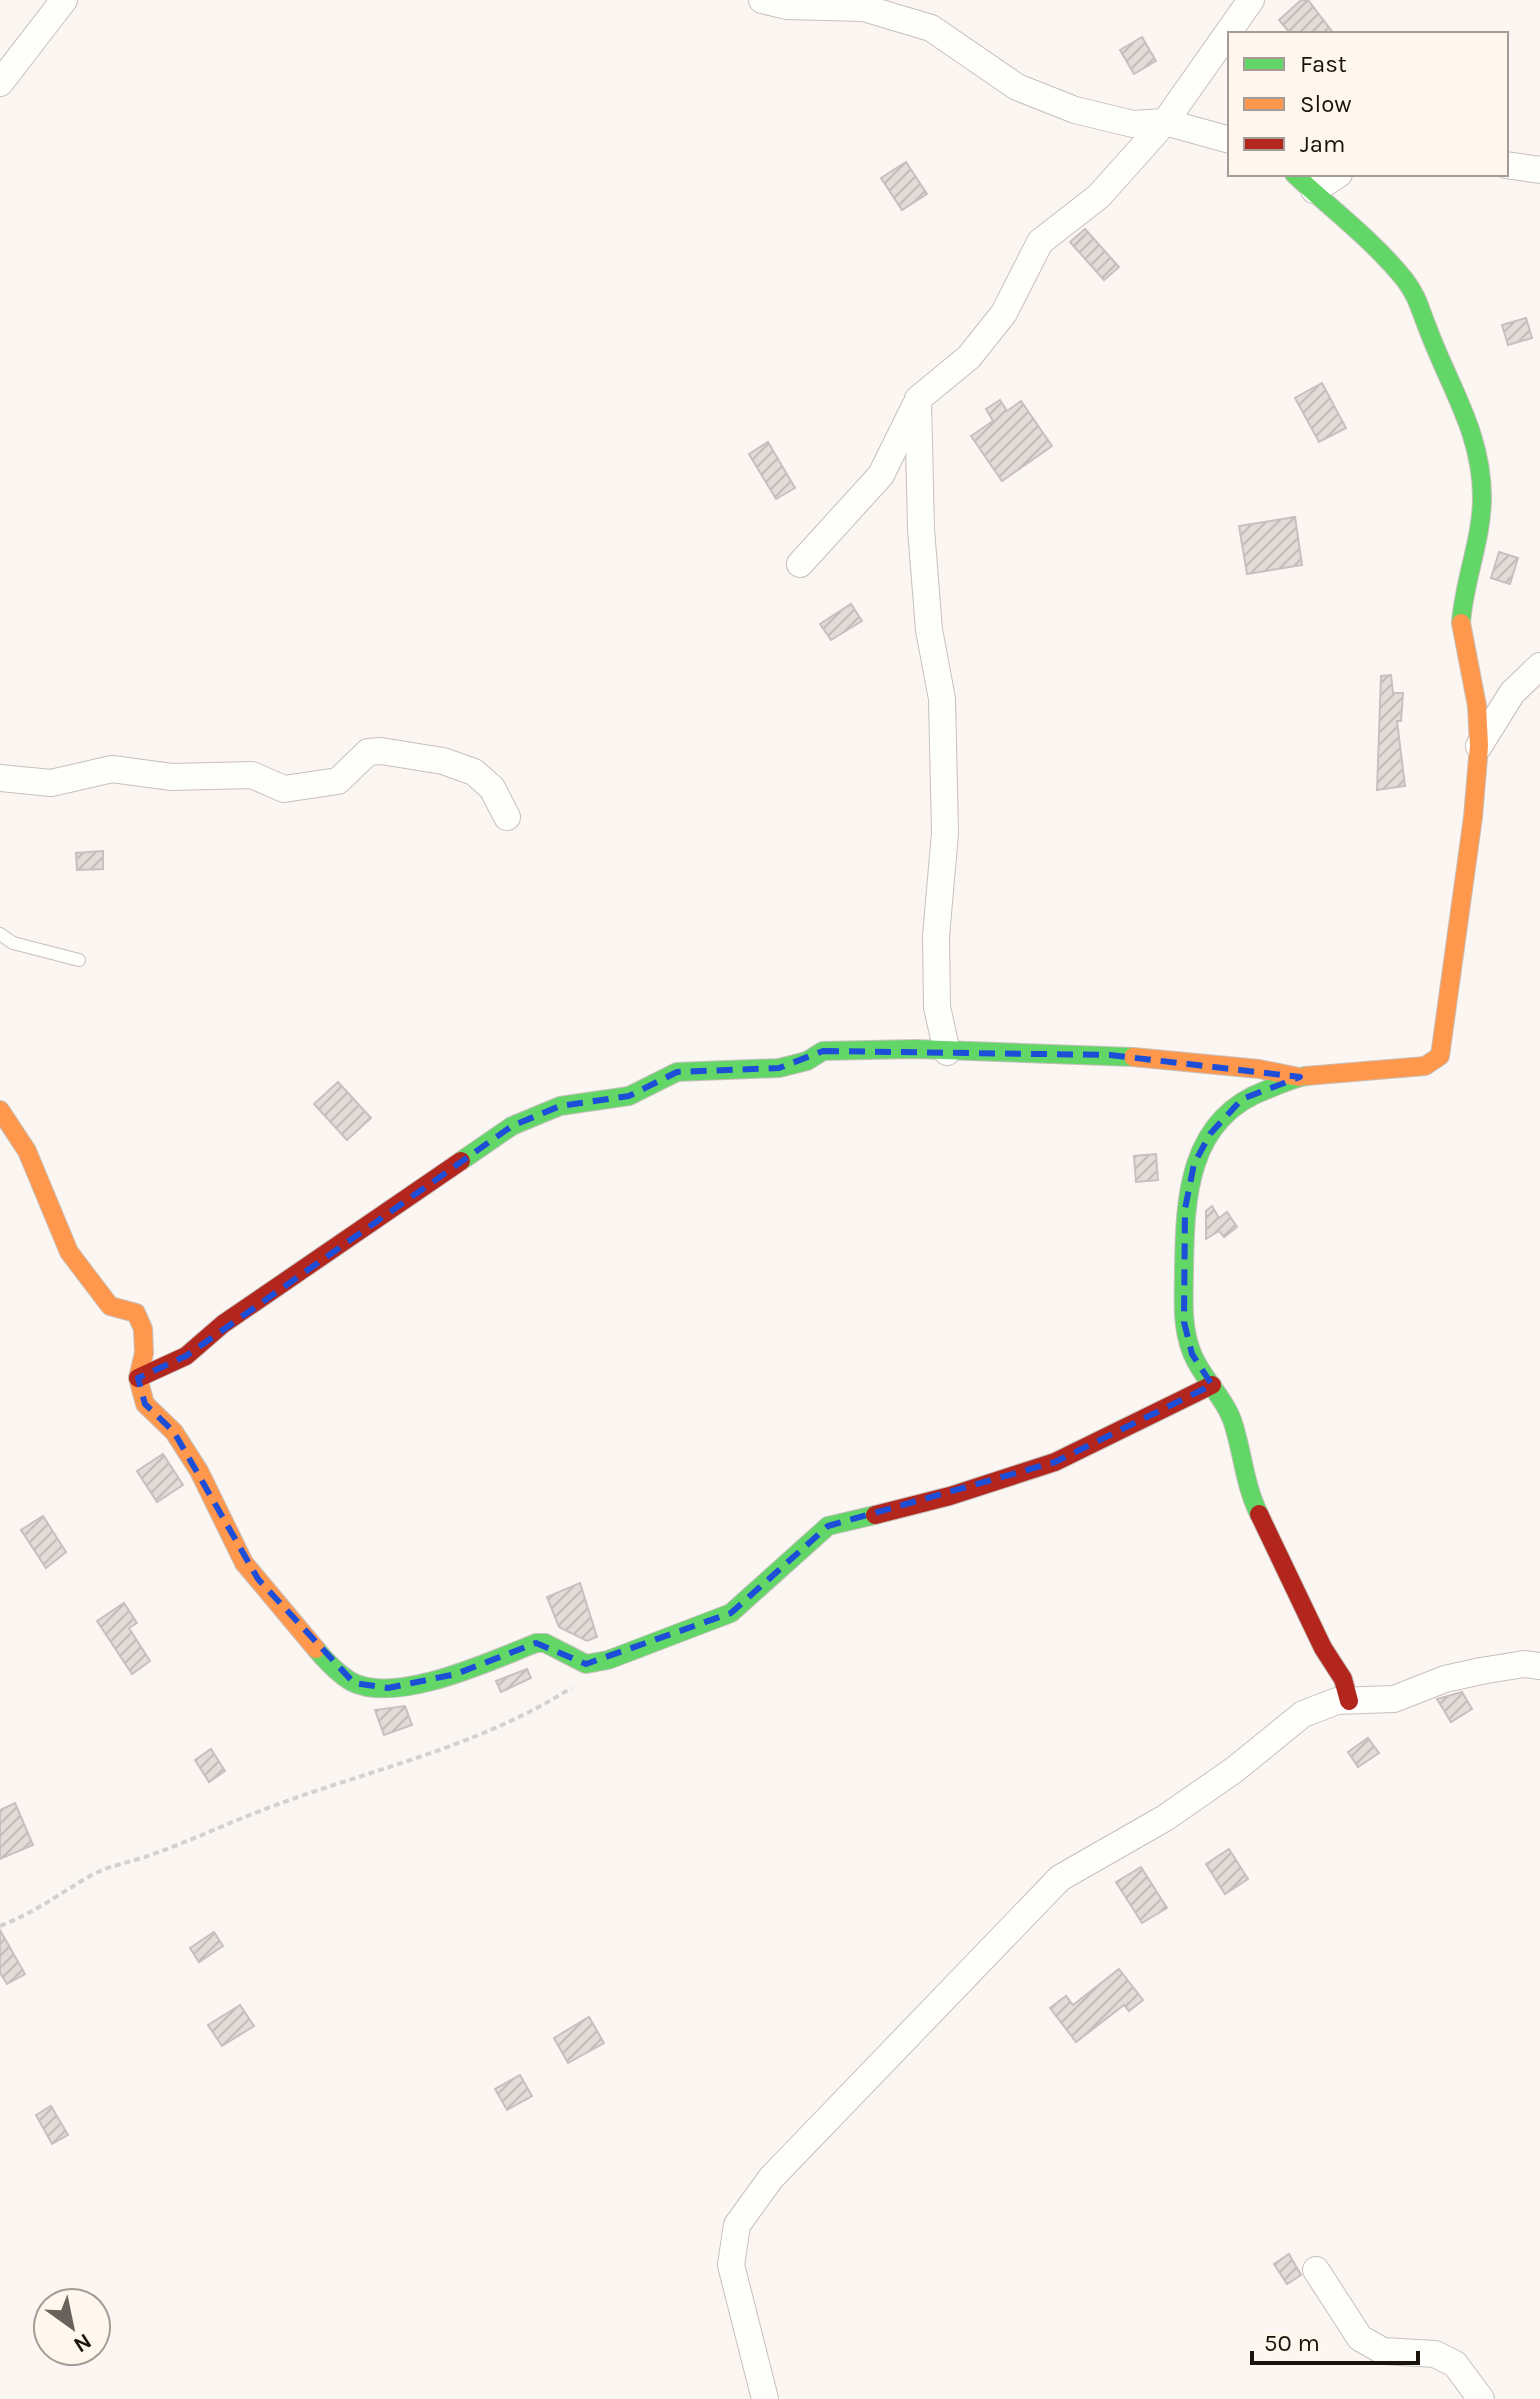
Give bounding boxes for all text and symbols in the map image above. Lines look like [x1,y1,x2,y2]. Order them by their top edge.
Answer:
legend [1228,32,1508,176]
text: Fast [1300,50,1347,78]
text: Slow [1300,90,1352,118]
text: Jam [1300,130,1345,158]
north arrow [32,2287,112,2367]
scale bar [1252,2315,1418,2365]
text: N [69,2328,96,2358]
text: 50 m [1264,2329,1320,2357]

